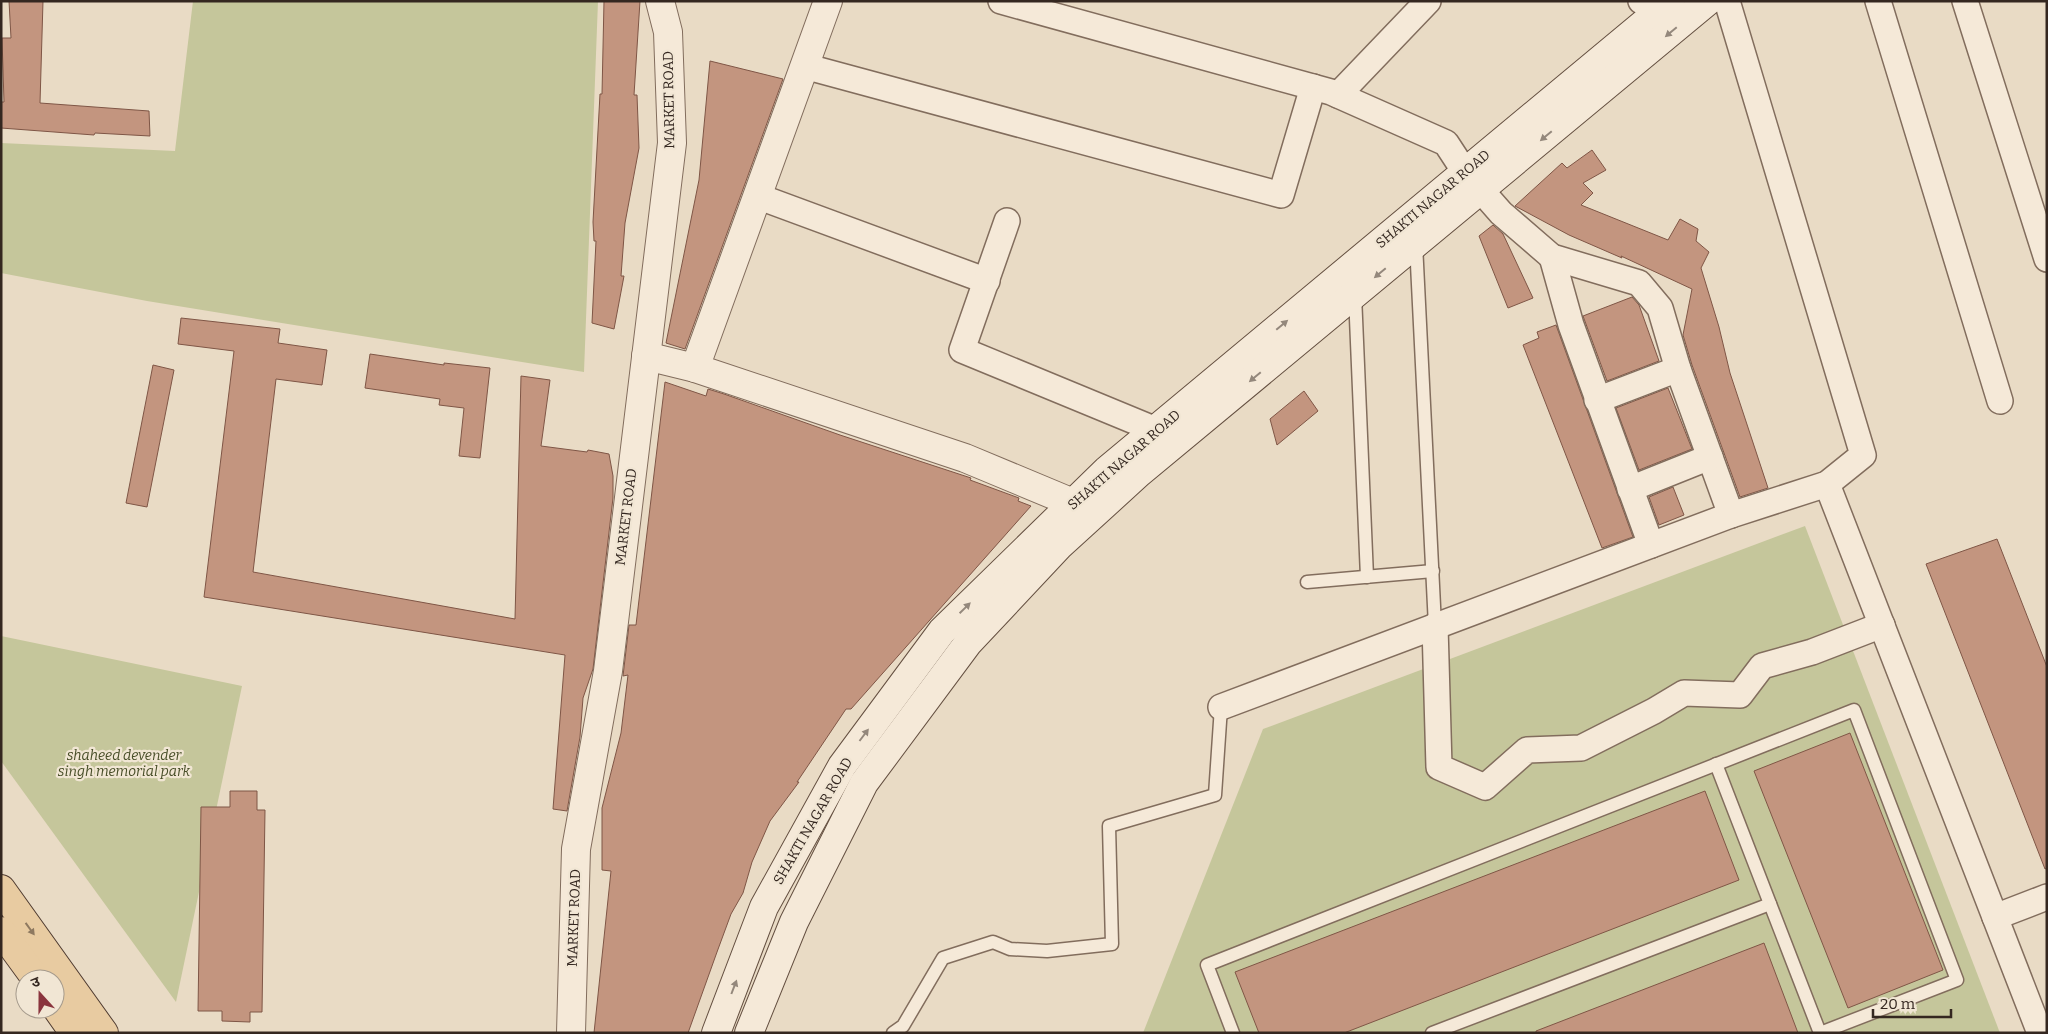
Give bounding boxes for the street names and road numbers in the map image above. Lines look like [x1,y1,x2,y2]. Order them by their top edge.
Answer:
street label: MARKET ROAD [660,51,678,149]
street label: SHAKTI NAGAR ROAD [1372,146,1494,252]
street label: SHAKTI NAGAR ROAD [1064,406,1184,514]
street label: MARKET ROAD [612,467,640,567]
street label: SHAKTI NAGAR ROAD [770,754,856,888]
street label: MARKET ROAD [564,869,584,967]

